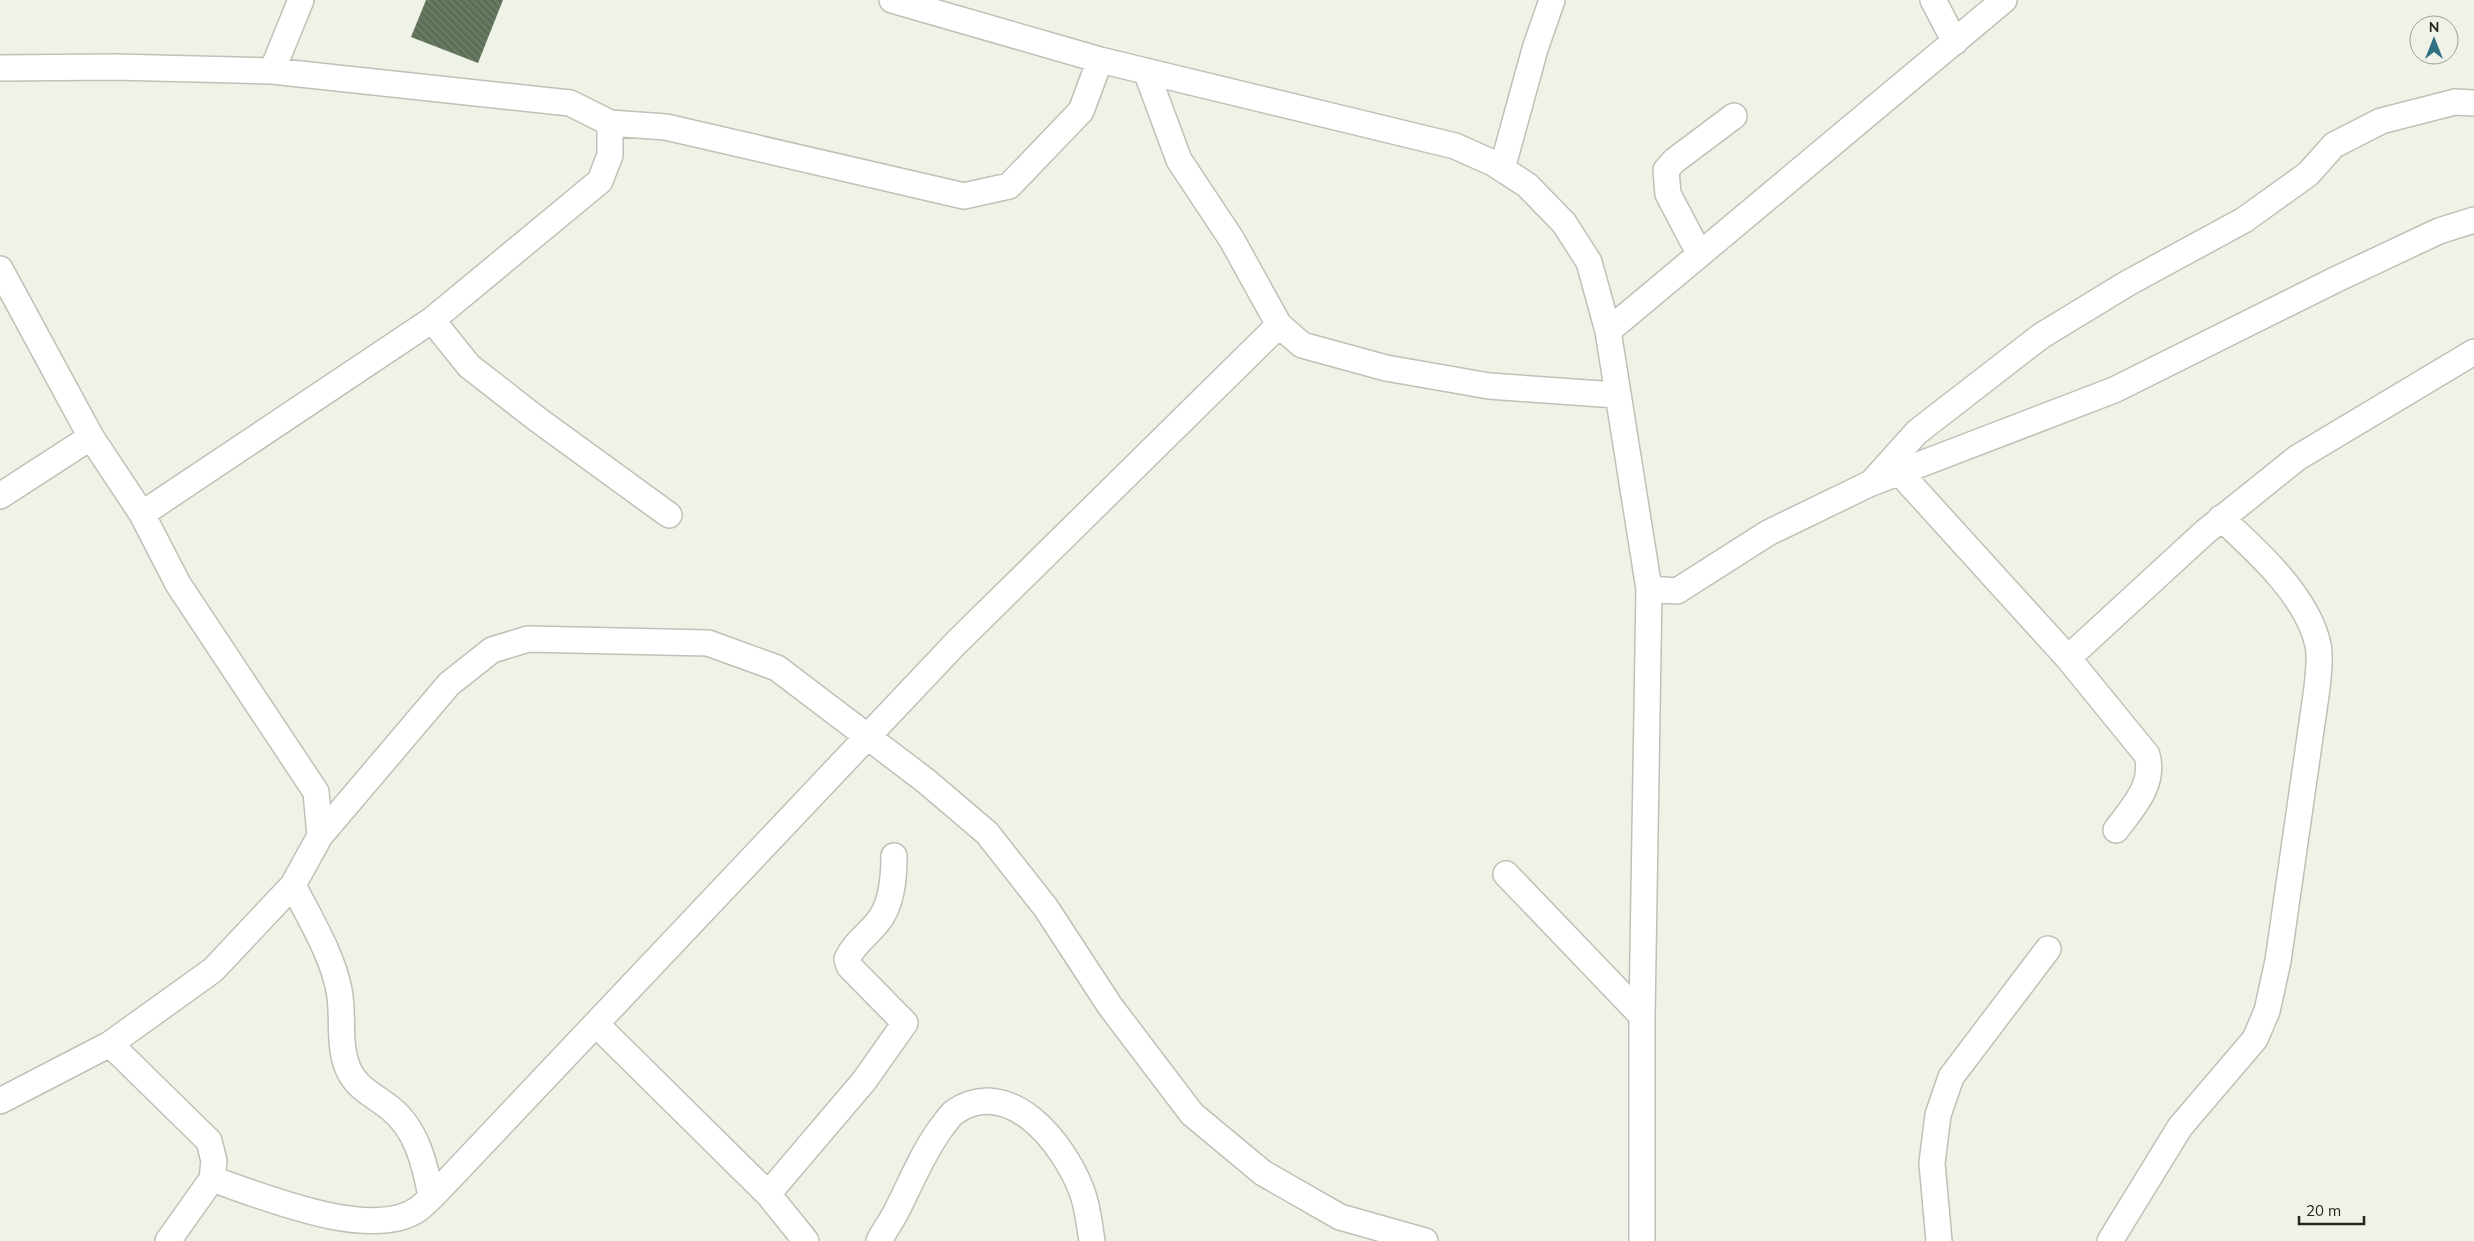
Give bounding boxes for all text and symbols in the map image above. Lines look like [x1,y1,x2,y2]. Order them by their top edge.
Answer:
north arrow [2409,15,2459,65]
text: N [2429,18,2439,36]
scale bar [2299,1194,2364,1226]
text: 20 m [2306,1201,2341,1220]

